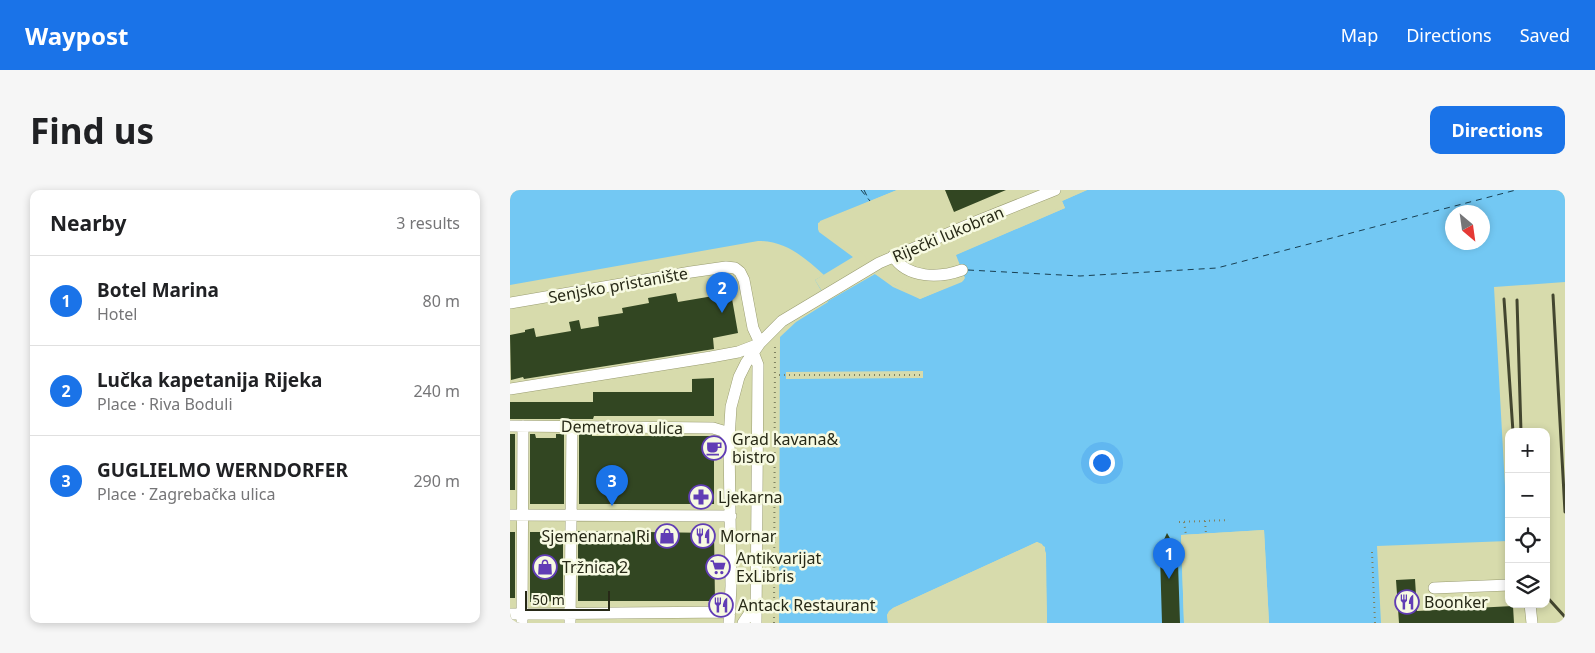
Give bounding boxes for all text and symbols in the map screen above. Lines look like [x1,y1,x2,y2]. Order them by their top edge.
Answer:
text: Waypost [25,19,128,52]
text: Map [1341,23,1378,47]
text: Directions [1406,23,1492,47]
text: Saved [1520,23,1570,47]
button: Directions [1430,106,1565,154]
text: Find us [30,107,154,154]
street label: Riječki lukobran [889,201,1007,267]
north arrow [1445,205,1490,250]
text: Nearby [50,209,126,237]
text: 3 results [396,212,460,234]
street label: Senjsko pristanište [546,262,690,308]
pin: 2 [706,272,738,313]
text: Botel Marina [97,277,219,303]
text: 1 [61,290,71,312]
text: 80 m [423,290,460,312]
text: Hotel [97,303,137,325]
text: Lučka kapetanija Rijeka [97,367,322,393]
text: 2 [61,380,71,402]
text: 240 m [413,380,460,402]
text: Place · Riva Boduli [97,393,233,415]
street label: Demetrova ulica [561,415,683,439]
place label: Grad kavana& bistro [732,428,838,468]
map controls [1505,428,1550,608]
button: + [1505,428,1550,473]
cafe icon: Grad kavana& bistro [701,435,727,461]
your location [1089,450,1115,476]
text: GUGLIELMO WERNDORFER [97,457,348,483]
pin: 3 [596,465,628,506]
text: 3 [61,470,71,492]
text: 290 m [413,470,460,492]
button: − [1505,473,1550,518]
text: Place · Zagrebačka ulica [97,483,275,505]
pharmacy icon: Ljekarna [688,484,714,510]
place label: Ljekarna [718,486,783,508]
button: locate [1505,518,1550,563]
shop icon: Sjemenarna Ri [654,523,680,549]
restaurant icon: Mornar [690,523,716,549]
place label: Sjemenarna Ri [542,525,650,547]
place label: Mornar [720,525,777,547]
pin: 1 [1153,538,1185,579]
place label: Antikvarijat ExLibris [736,547,822,587]
shop icon: Tržnica 2 [532,554,558,580]
supermarket icon: Antikvarijat ExLibris [705,554,731,580]
place label: Tržnica 2 [562,556,628,578]
button: layers [1505,563,1550,608]
scale bar [525,588,610,611]
restaurant icon: Boonker [1394,589,1420,615]
text: 50 m [532,590,565,609]
place label: Boonker [1424,591,1488,613]
restaurant icon: Antack Restaurant [708,592,734,618]
place label: Antack Restaurant [738,594,876,616]

